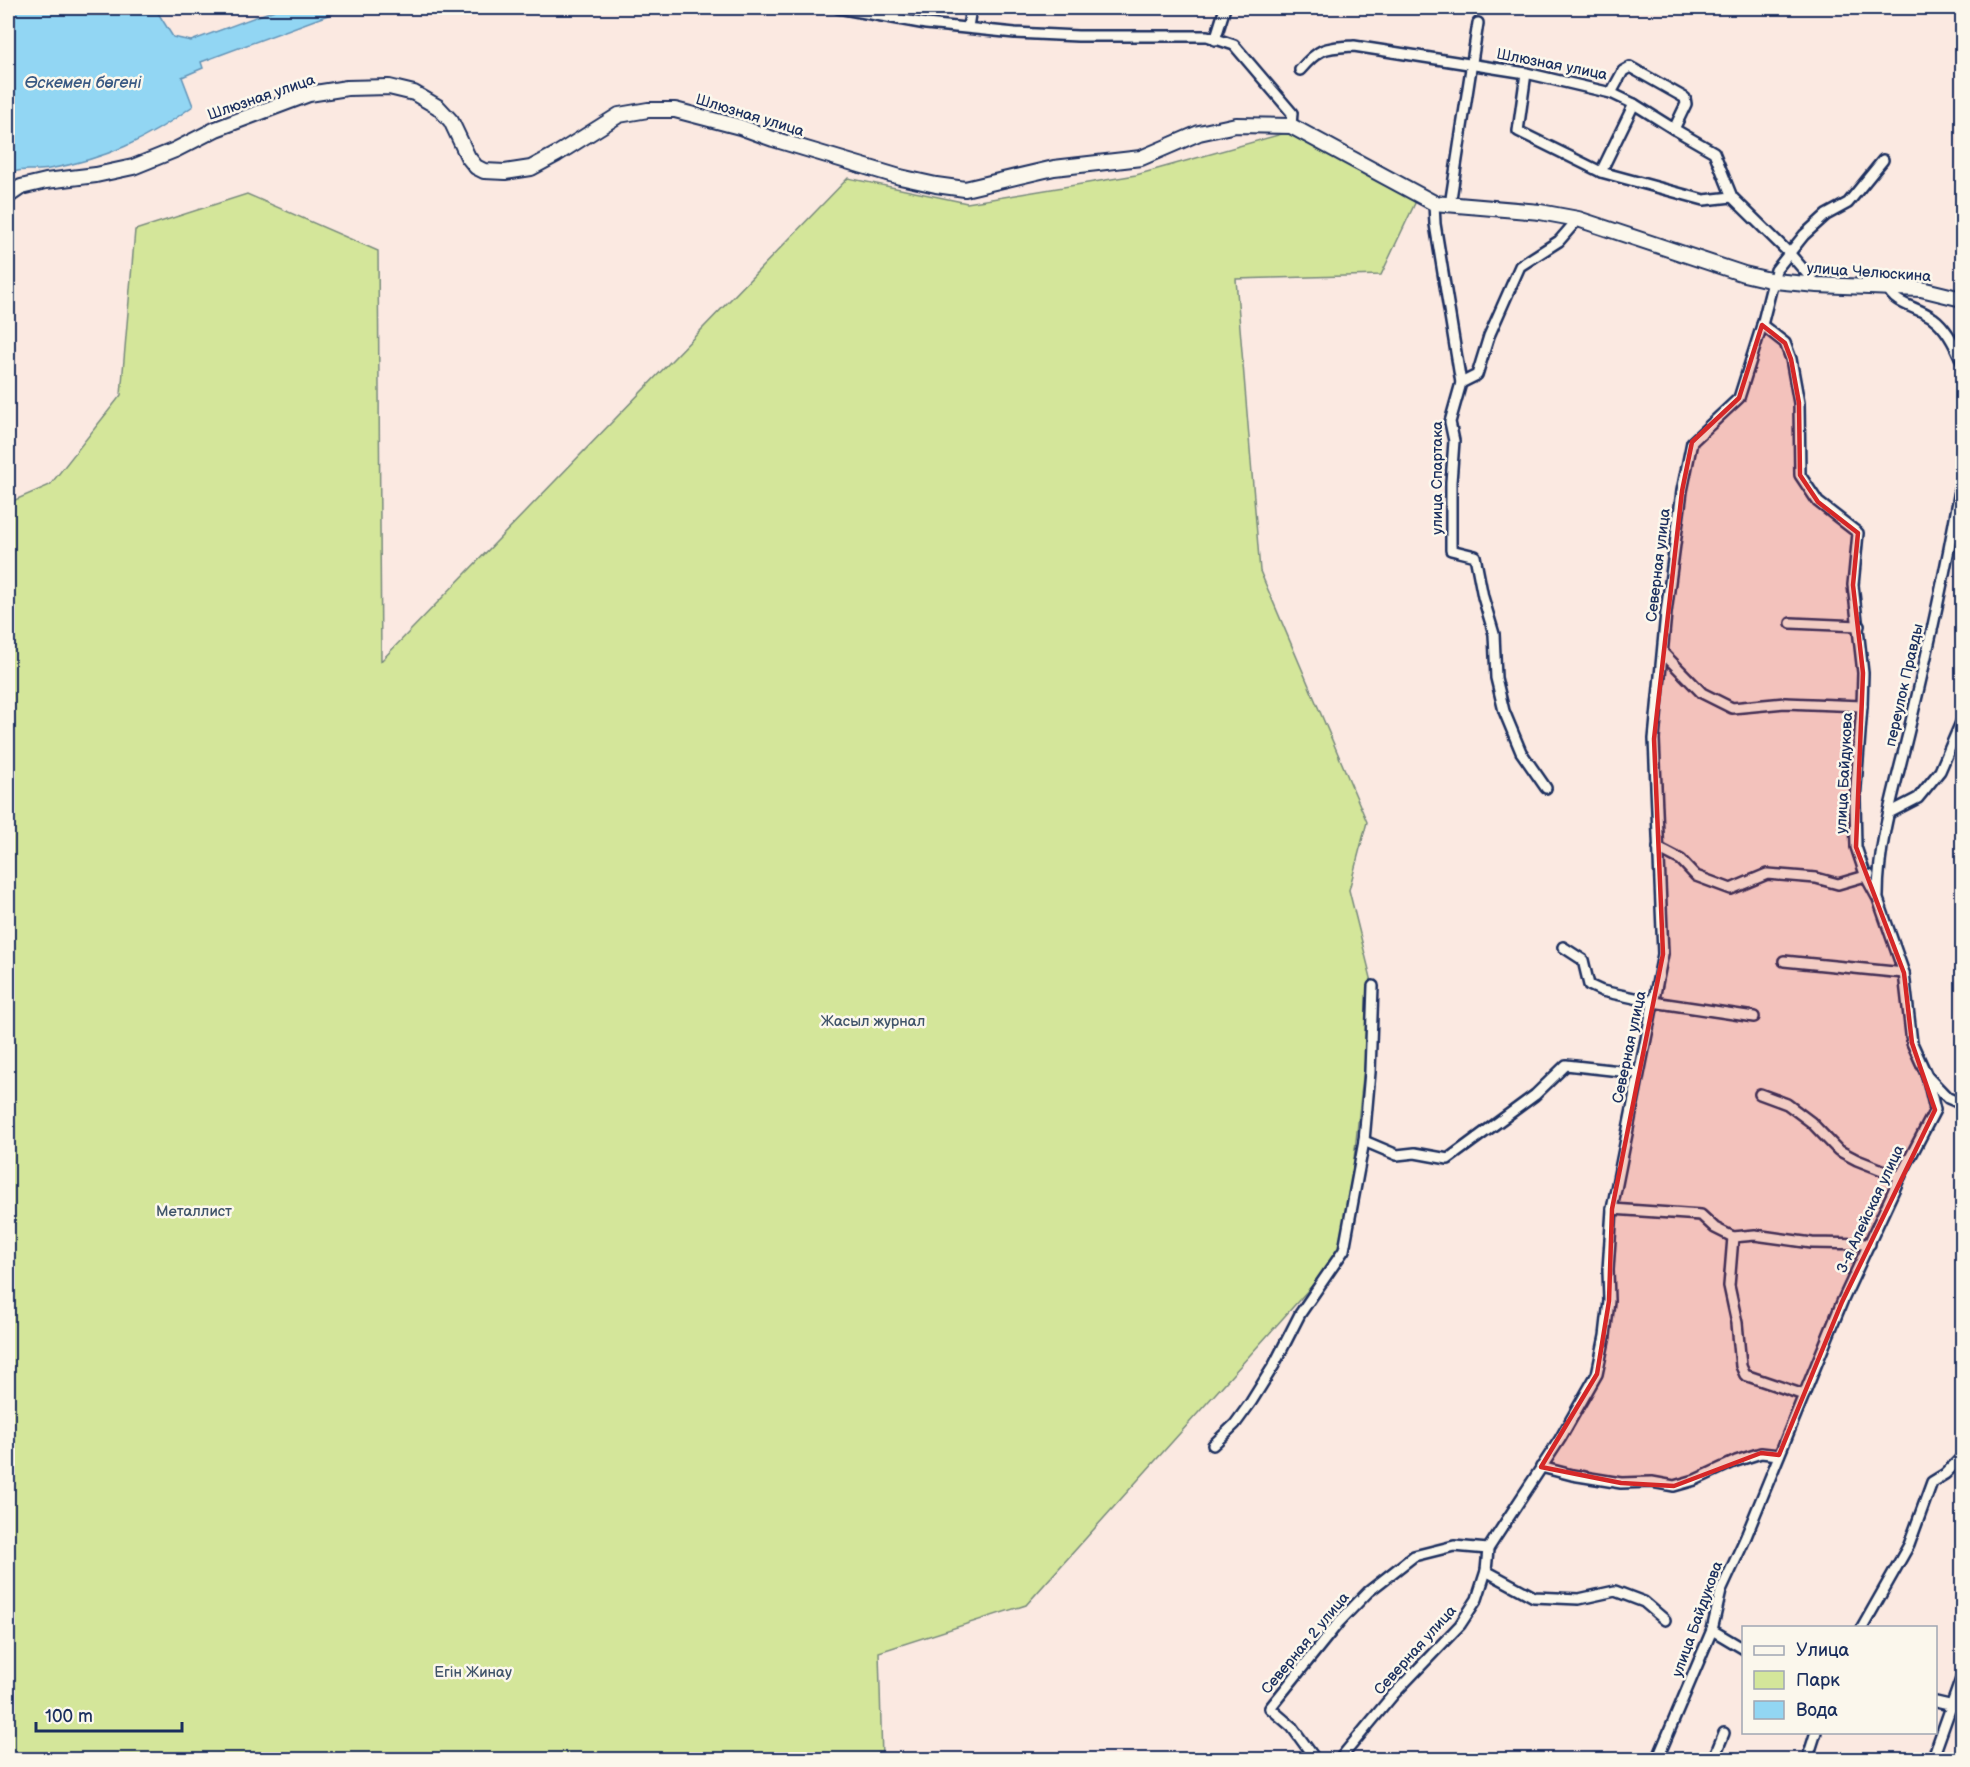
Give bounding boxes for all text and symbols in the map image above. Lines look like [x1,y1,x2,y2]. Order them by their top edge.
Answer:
street label: Шлюзная улица [1495,44,1609,85]
street label: Шлюзная улица [205,70,318,125]
water label: Өскемен бөгені [25,74,143,93]
street label: Шлюзная улица [693,90,807,141]
street label: улица Челюскина [1806,259,1932,286]
street label: улица Спартака [1428,421,1447,535]
street label: Северная улица [1642,507,1675,623]
street label: переулок Правды [1881,622,1928,748]
street label: улица Байдукова [1832,712,1857,834]
street label: Северная улица [1608,989,1651,1105]
park label: Жасыл журнал [821,1012,925,1031]
street label: 3-я Алейская улица [1832,1142,1909,1276]
park label: Металлист [156,1202,232,1221]
street label: улица Байдукова [1668,1559,1727,1680]
street label: Северная 2 улица [1257,1588,1354,1698]
street label: Северная улица [1370,1601,1461,1699]
legend [1742,1626,1937,1734]
text: Улица [1796,1640,1850,1661]
park label: Егін Жинау [434,1663,512,1682]
text: Парк [1796,1670,1840,1691]
scale bar [36,1695,182,1733]
text: Вода [1796,1700,1838,1721]
text: 100 m [45,1706,93,1727]

